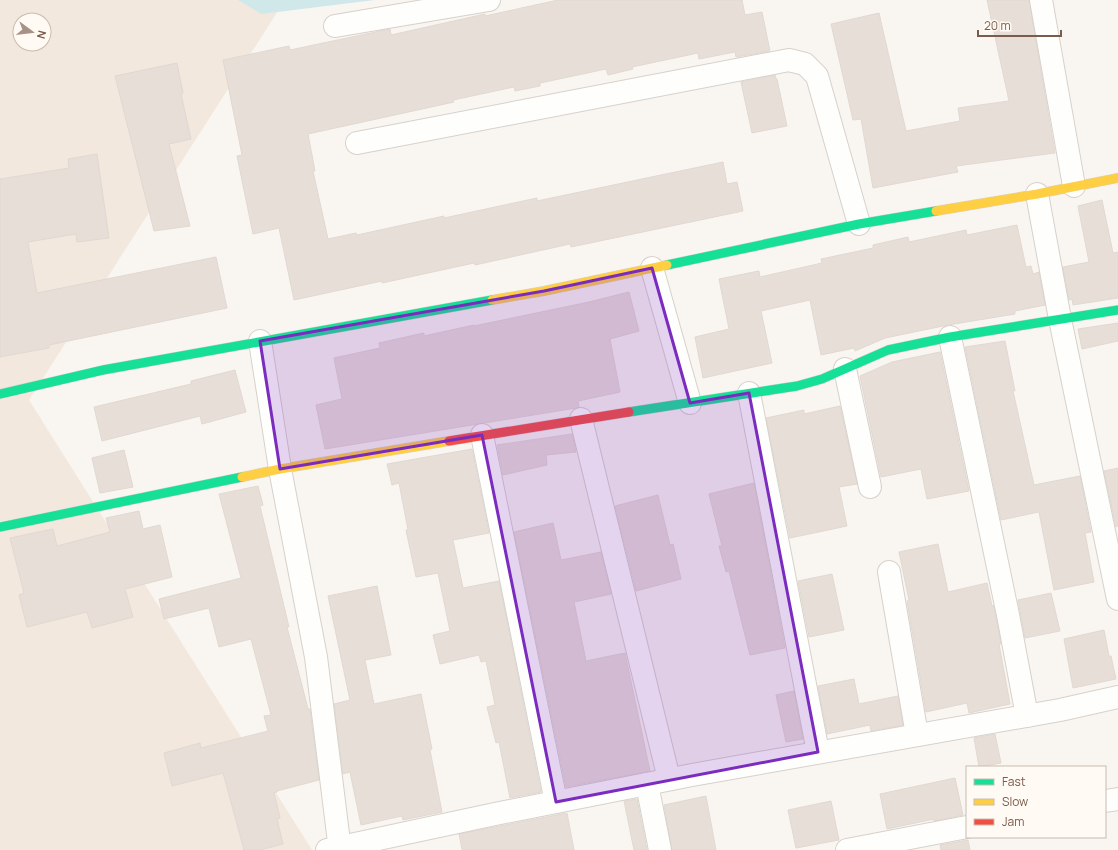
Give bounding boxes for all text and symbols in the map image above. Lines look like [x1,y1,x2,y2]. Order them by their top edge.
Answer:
north arrow [12,12,52,52]
scale bar [978,12,1061,38]
text: 20 m [984,17,1011,34]
text: N [34,29,50,41]
legend [966,766,1106,838]
text: Fast [1002,773,1026,790]
text: Slow [1002,793,1028,810]
text: Jam [1002,813,1024,830]

